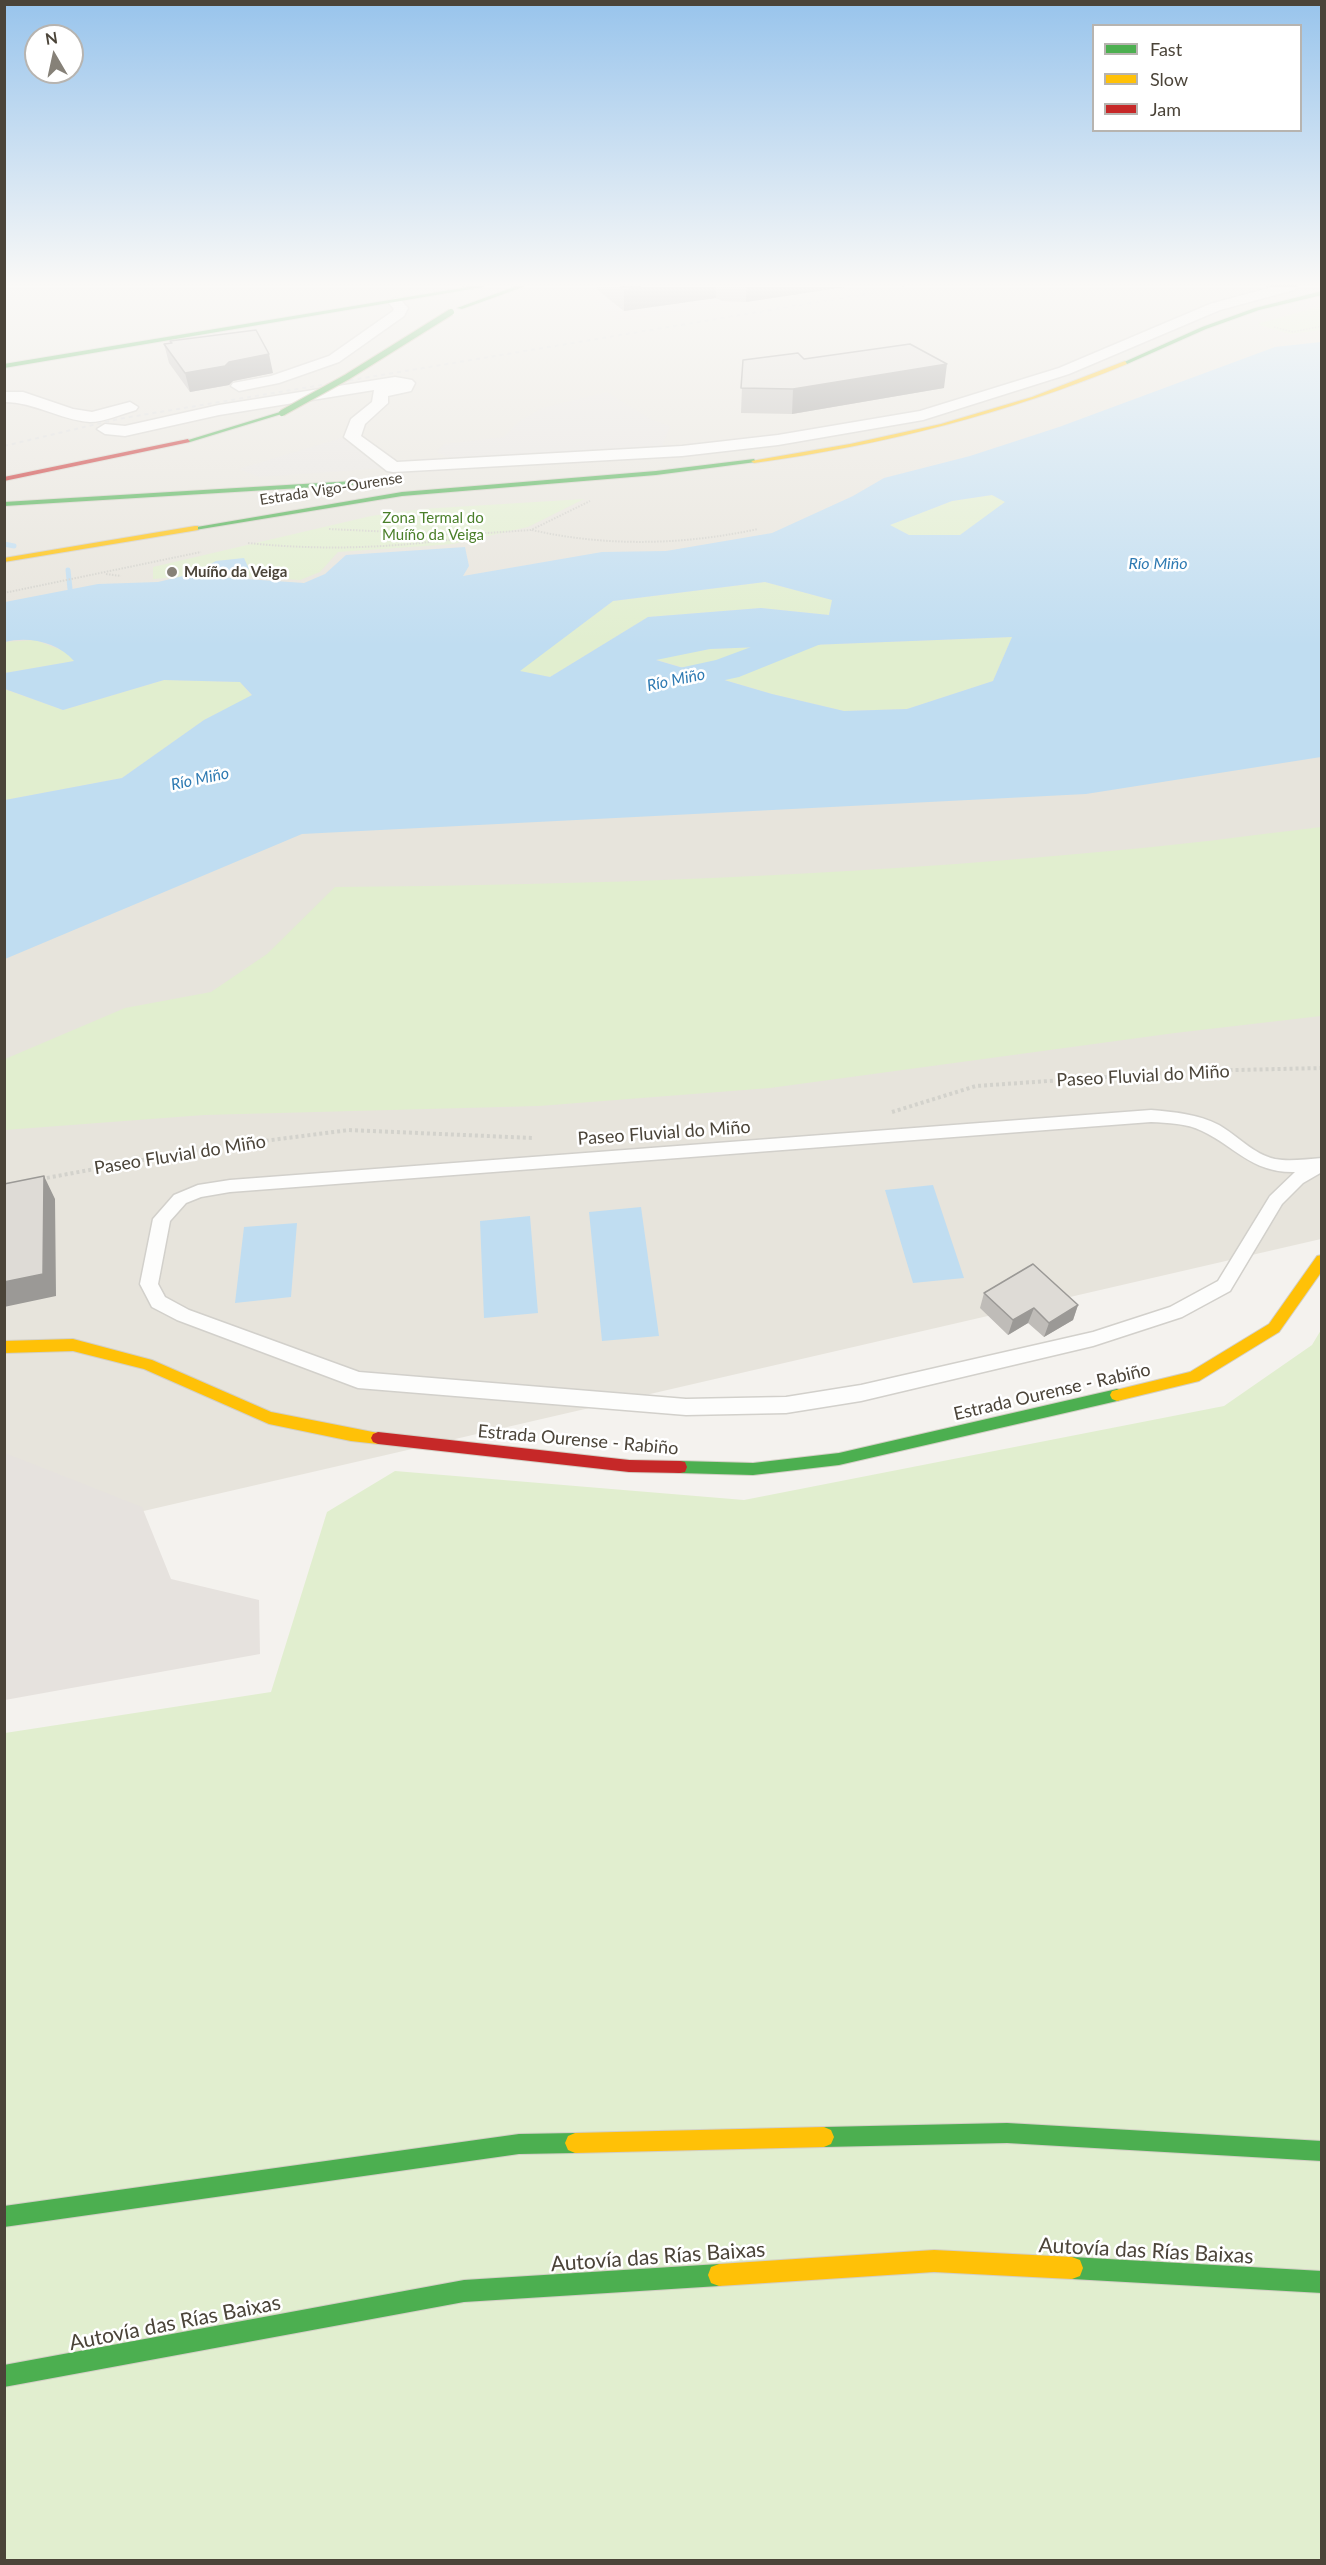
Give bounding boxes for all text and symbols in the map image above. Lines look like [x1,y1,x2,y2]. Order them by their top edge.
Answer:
north arrow [24,24,84,84]
legend [1092,24,1302,132]
text: N [44,27,59,48]
text: Fast [1150,38,1182,60]
text: Slow [1150,68,1188,90]
text: Jam [1150,98,1181,120]
street label: Estrada Vigo-Ourense [258,469,404,509]
park label: Zona Termal do Muíño da Veiga [382,509,484,544]
water label: Río Miño [1128,554,1188,574]
place label: Muíño da Veiga [184,563,287,581]
marker: Muíño da Veiga [165,565,179,579]
water label: Río Miño [645,664,707,696]
water label: Río Miño [169,763,231,795]
street label: Paseo Fluvial do Miño [1056,1061,1230,1091]
street label: Paseo Fluvial do Miño [577,1116,751,1150]
street label: Paseo Fluvial do Miño [93,1131,267,1179]
street label: Estrada Ourense - Rabiño [951,1359,1153,1425]
street label: Estrada Ourense - Rabiño [477,1420,679,1460]
street label: Autovía das Rías Baixas [1038,2233,1254,2269]
street label: Autovía das Rías Baixas [550,2237,766,2277]
street label: Autovía das Rías Baixas [67,2290,283,2356]

